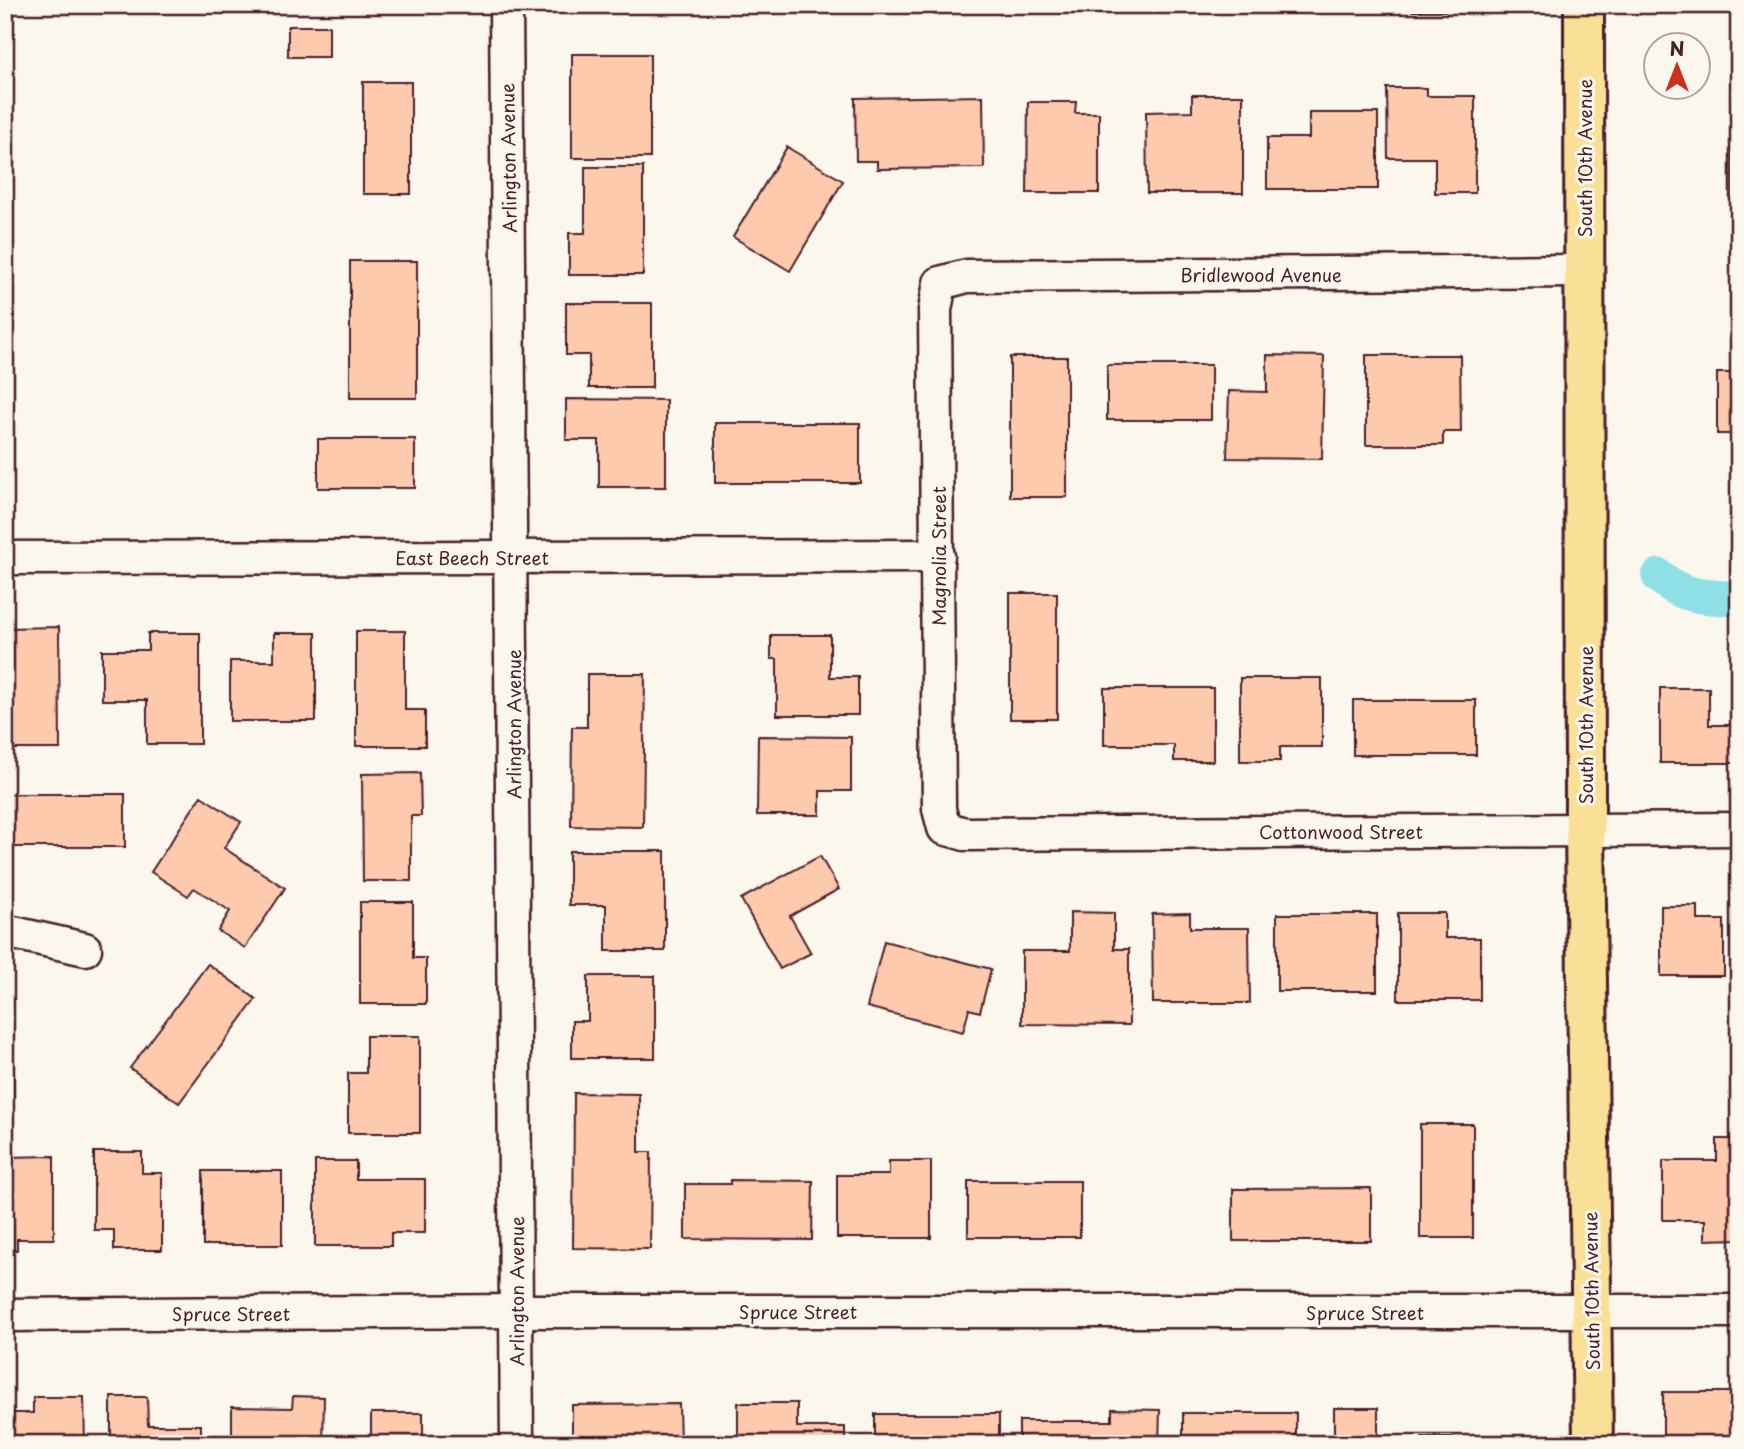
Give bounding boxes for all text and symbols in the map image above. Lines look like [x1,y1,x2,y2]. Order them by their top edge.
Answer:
north arrow [1642,32,1712,102]
text: N [1669,34,1685,62]
street label: South 10th Avenue [1571,78,1598,237]
street label: Arlington Avenue [493,83,523,233]
street label: Bridlewood Avenue [1180,261,1342,288]
street label: Magnolia Street [925,486,952,626]
street label: East Beech Street [395,544,549,571]
street label: South 10th Avenue [1572,645,1599,804]
street label: Arlington Avenue [500,649,527,799]
street label: Cottonwood Street [1259,818,1423,845]
street label: South 10th Avenue [1576,1211,1606,1371]
street label: Arlington Avenue [503,1216,530,1366]
street label: Spruce Street [739,1298,857,1325]
street label: Spruce Street [1306,1299,1424,1326]
street label: Spruce Street [172,1300,290,1327]

